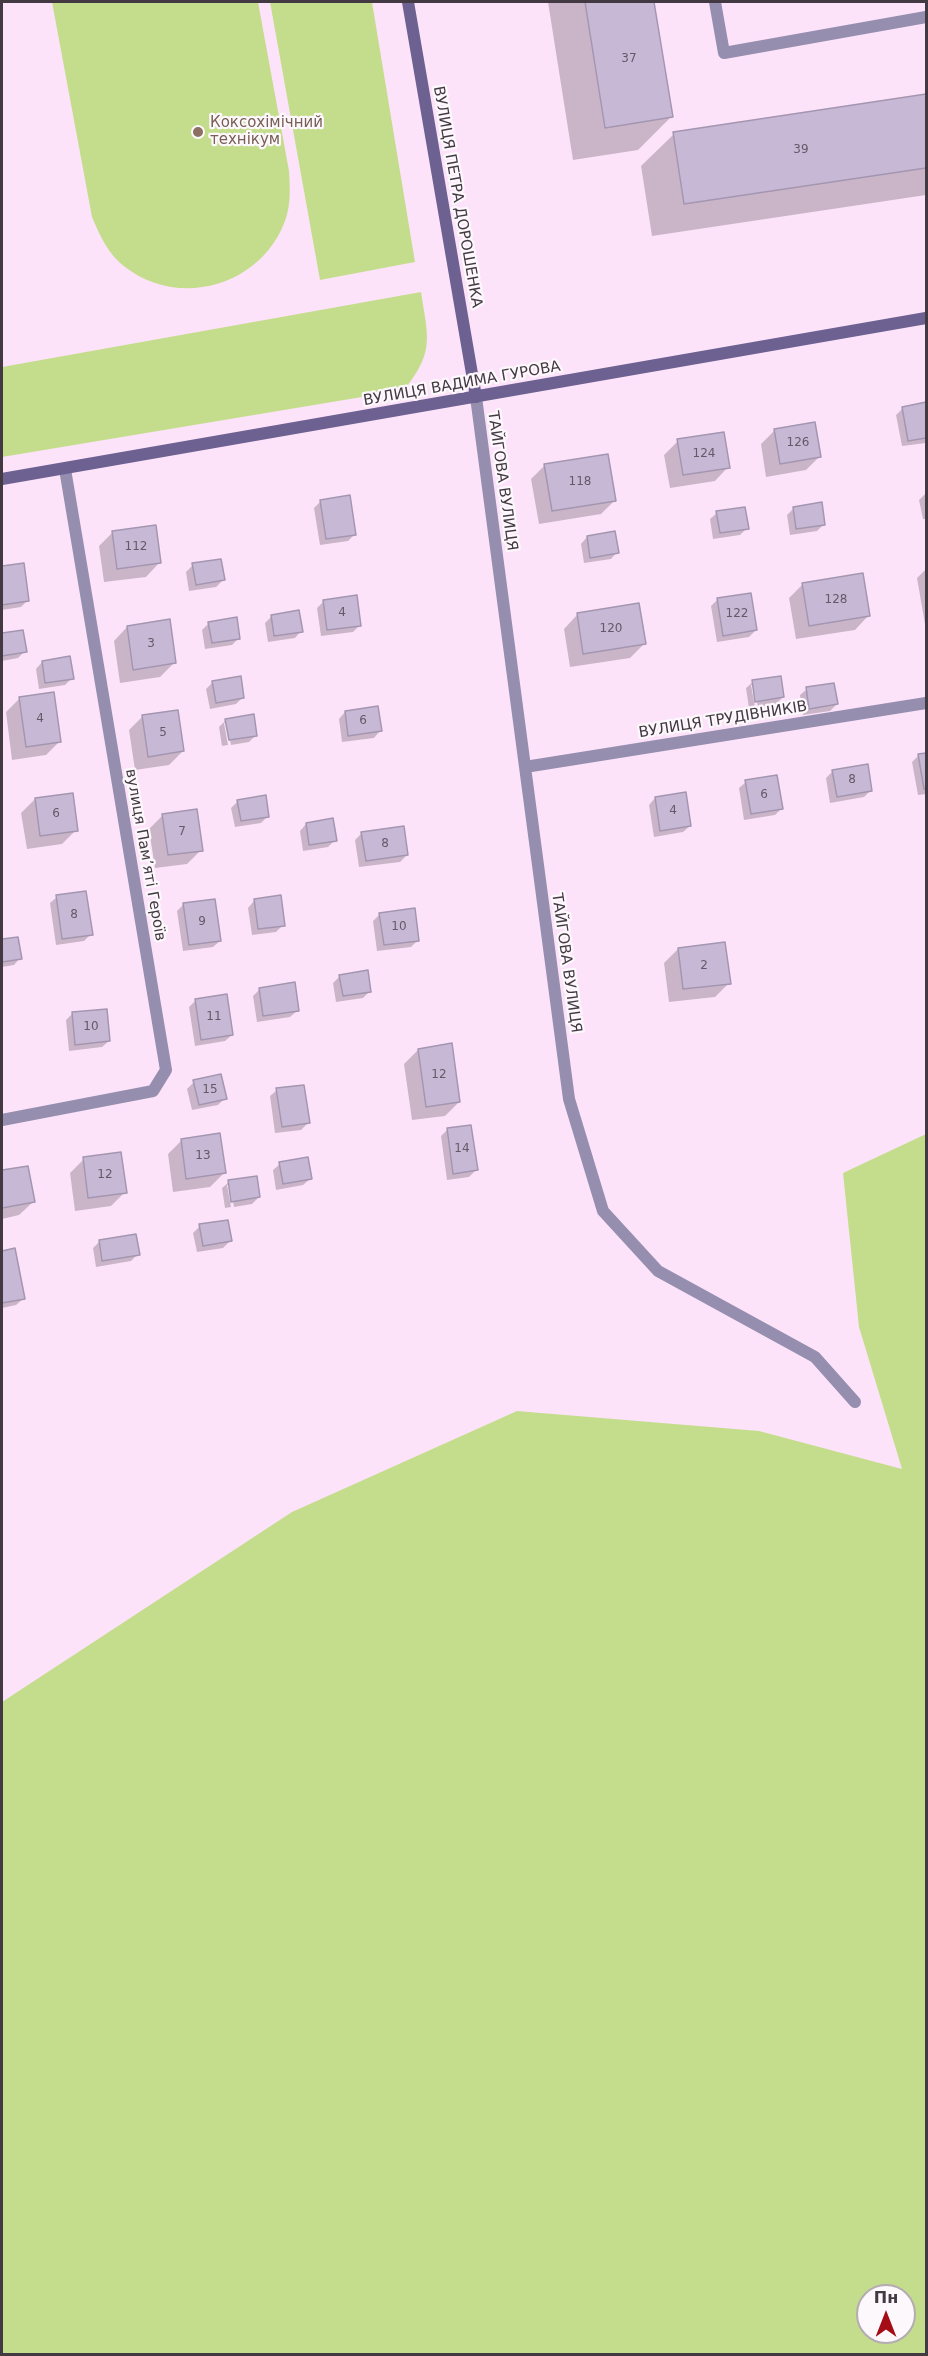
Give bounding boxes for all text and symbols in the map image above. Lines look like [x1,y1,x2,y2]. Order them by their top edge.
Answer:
house number: 37 [621,52,637,66]
street label: ВУЛИЦЯ ПЕТРА ДОРОШЕНКА [429,85,485,309]
place label: Коксохімічний технікум [210,114,323,149]
marker: Коксохімічний технікум [191,125,205,139]
house number: 39 [793,143,809,157]
street label: ВУЛИЦЯ ВАДИМА ГУРОВА [362,358,562,410]
street label: ТАЙГОВА ВУЛИЦЯ [483,410,521,552]
house number: 126 [787,436,809,450]
house number: 124 [693,447,715,461]
house number: 118 [569,475,591,489]
house number: 112 [125,540,147,554]
house number: 128 [825,593,847,607]
house number: 4 [338,606,346,620]
house number: 122 [726,607,748,621]
house number: 120 [600,622,622,636]
house number: 3 [147,637,155,651]
street label: ВУЛИЦЯ ТРУДІВНИКІВ [637,698,809,742]
house number: 4 [36,712,44,726]
house number: 6 [359,714,367,728]
house number: 5 [159,726,167,740]
street label: вулиця Памʼяті Героїв [121,768,169,942]
house number: 8 [848,773,856,787]
house number: 6 [760,788,768,802]
house number: 4 [669,804,677,818]
house number: 6 [52,807,60,821]
house number: 7 [178,825,186,839]
house number: 8 [381,837,389,851]
street label: ТАЙГОВА ВУЛИЦЯ [547,892,585,1034]
house number: 8 [70,908,78,922]
house number: 9 [198,915,206,929]
house number: 10 [391,920,407,934]
house number: 2 [700,959,708,973]
house number: 11 [206,1010,222,1024]
house number: 10 [83,1020,99,1034]
house number: 12 [431,1068,447,1082]
house number: 15 [202,1083,218,1097]
house number: 14 [454,1142,470,1156]
house number: 13 [195,1149,211,1163]
house number: 12 [97,1168,113,1182]
north arrow [856,2284,916,2344]
text: Пн [874,2288,898,2307]

